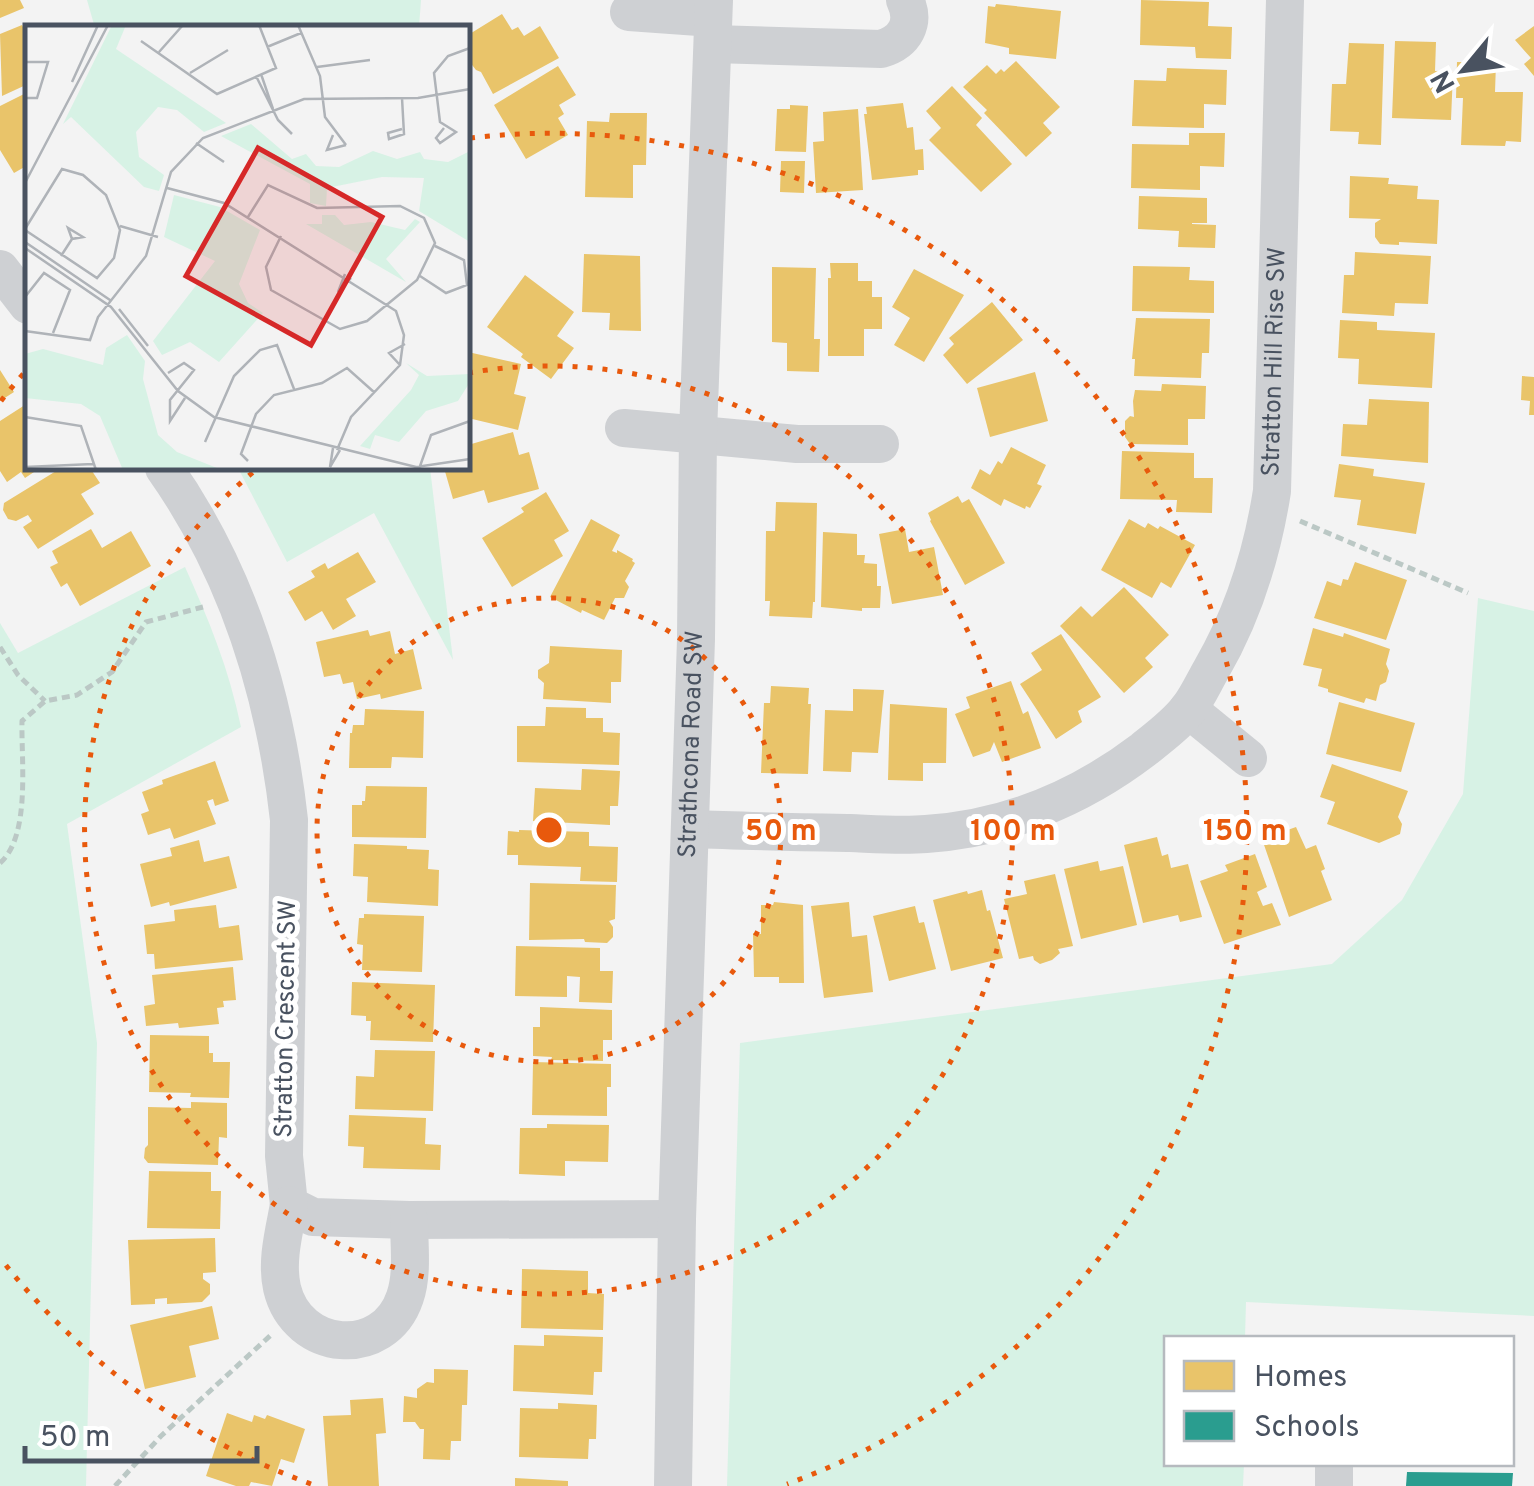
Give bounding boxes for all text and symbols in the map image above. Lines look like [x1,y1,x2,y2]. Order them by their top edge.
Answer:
north arrow [1414,20,1514,120]
inset map [25,25,470,470]
text: N [1424,63,1465,98]
street label: Stratton Hill Rise SW [1256,247,1294,477]
street label: Strathcona Road SW [673,630,712,859]
centre of rings [531,812,567,848]
text: 50 m [745,814,817,851]
text: 100 m [970,814,1056,851]
text: 150 m [1203,814,1287,851]
street label: Stratton Crescent SW [269,900,305,1138]
legend [1164,1336,1514,1466]
text: Homes [1254,1360,1347,1397]
scale bar [25,1401,258,1463]
text: Schools [1254,1410,1360,1447]
text: 50 m [40,1420,110,1457]

